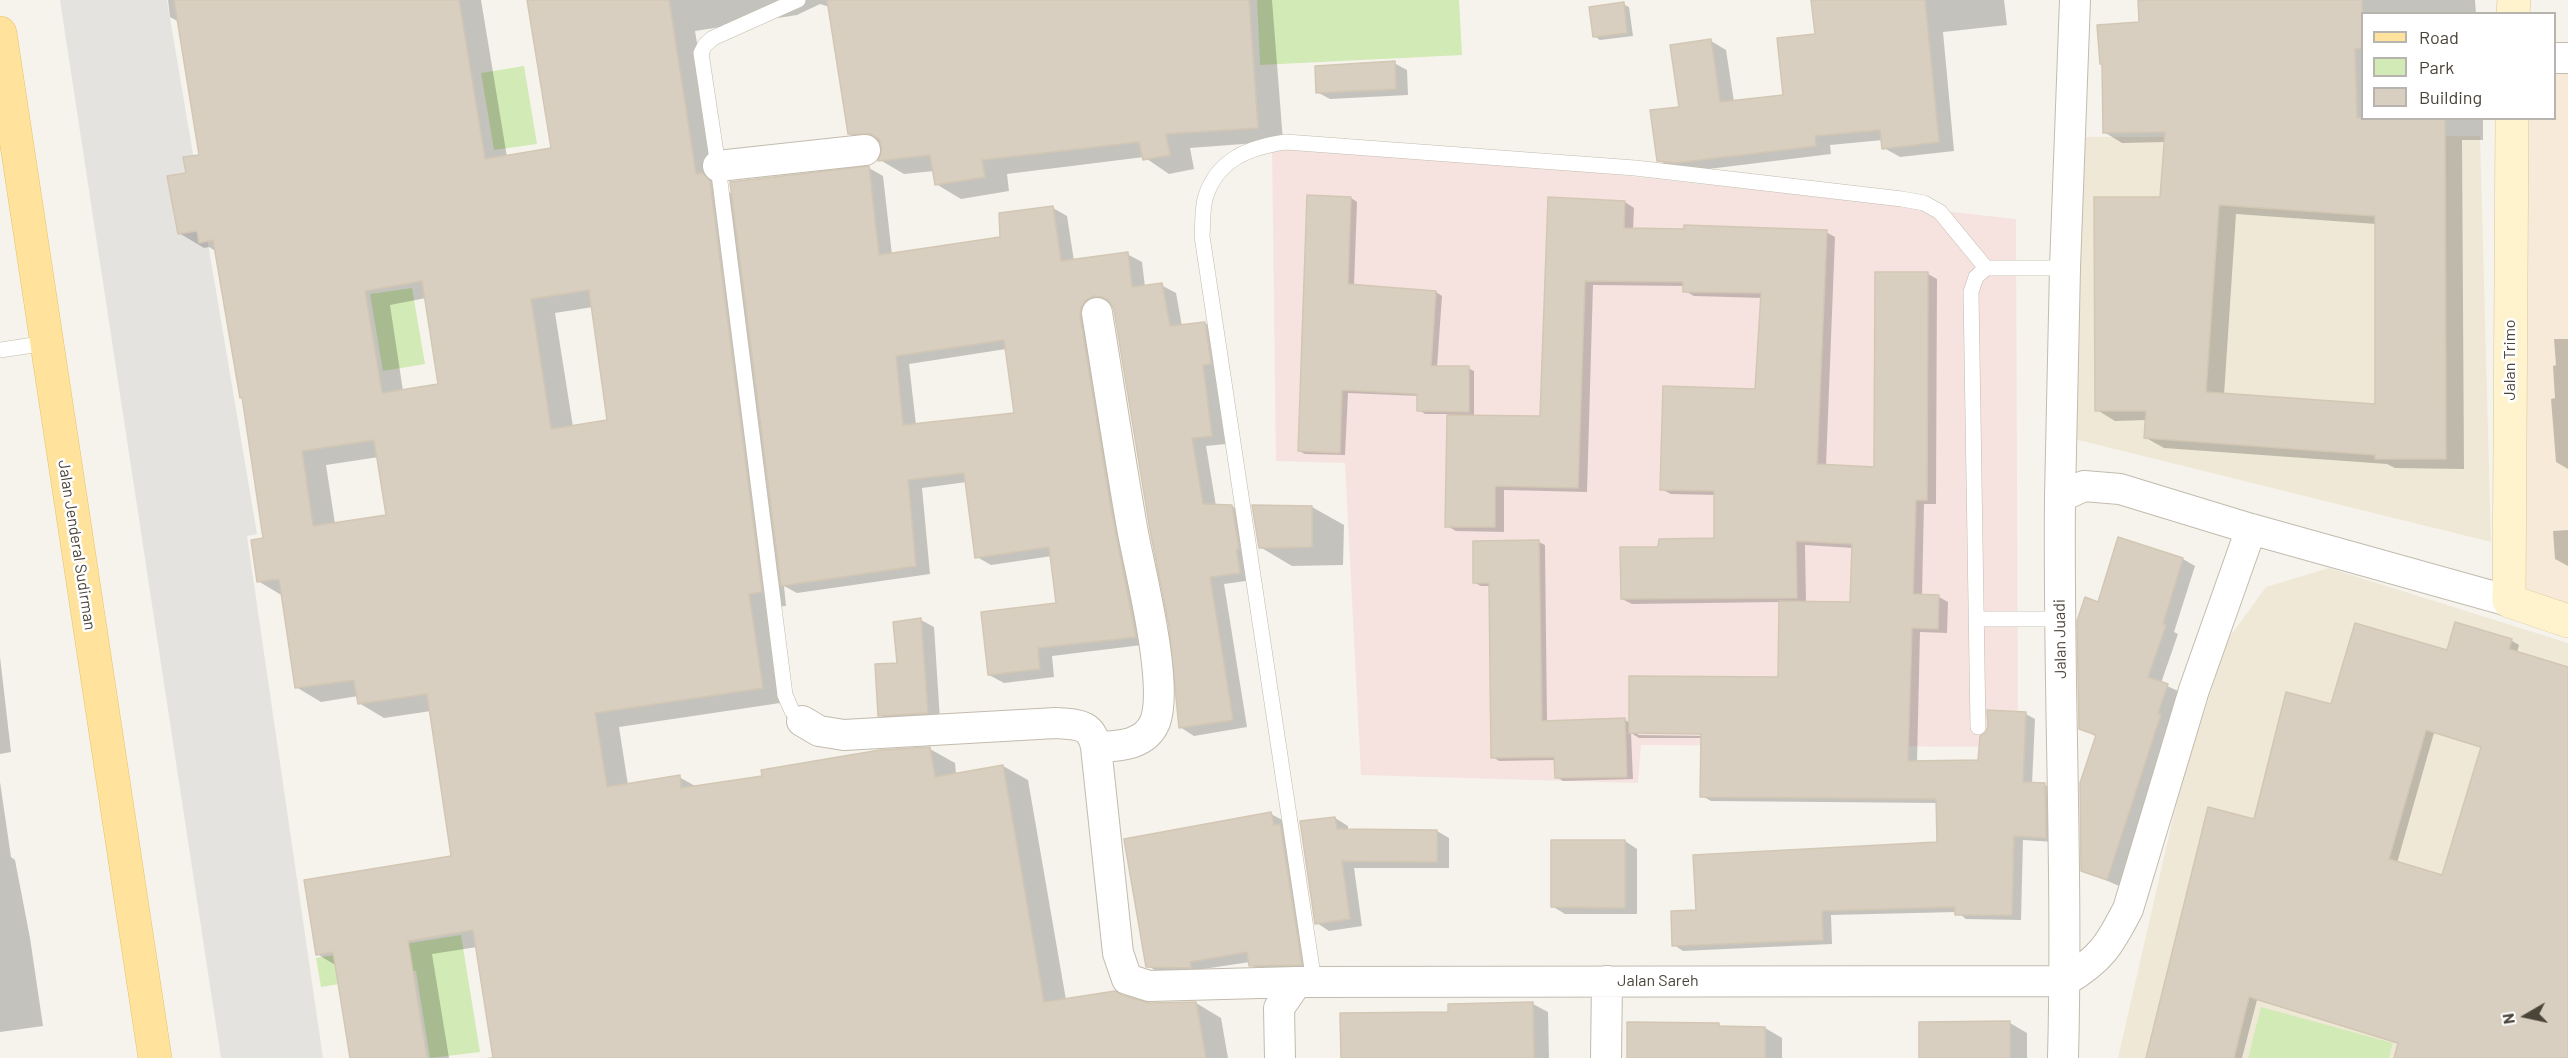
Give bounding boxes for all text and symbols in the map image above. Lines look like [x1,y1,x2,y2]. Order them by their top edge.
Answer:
legend [2361,12,2556,120]
text: Road [2419,26,2459,48]
text: Park [2419,56,2454,78]
text: Building [2419,86,2482,108]
street label: Jalan Trimo [2500,319,2520,401]
street label: Jalan Jenderal Sudirman [54,459,100,631]
street label: Jalan Juadi [2050,599,2070,679]
street label: Jalan Sareh [1617,971,1699,991]
north arrow [2496,986,2556,1046]
text: N [2498,1012,2518,1026]

